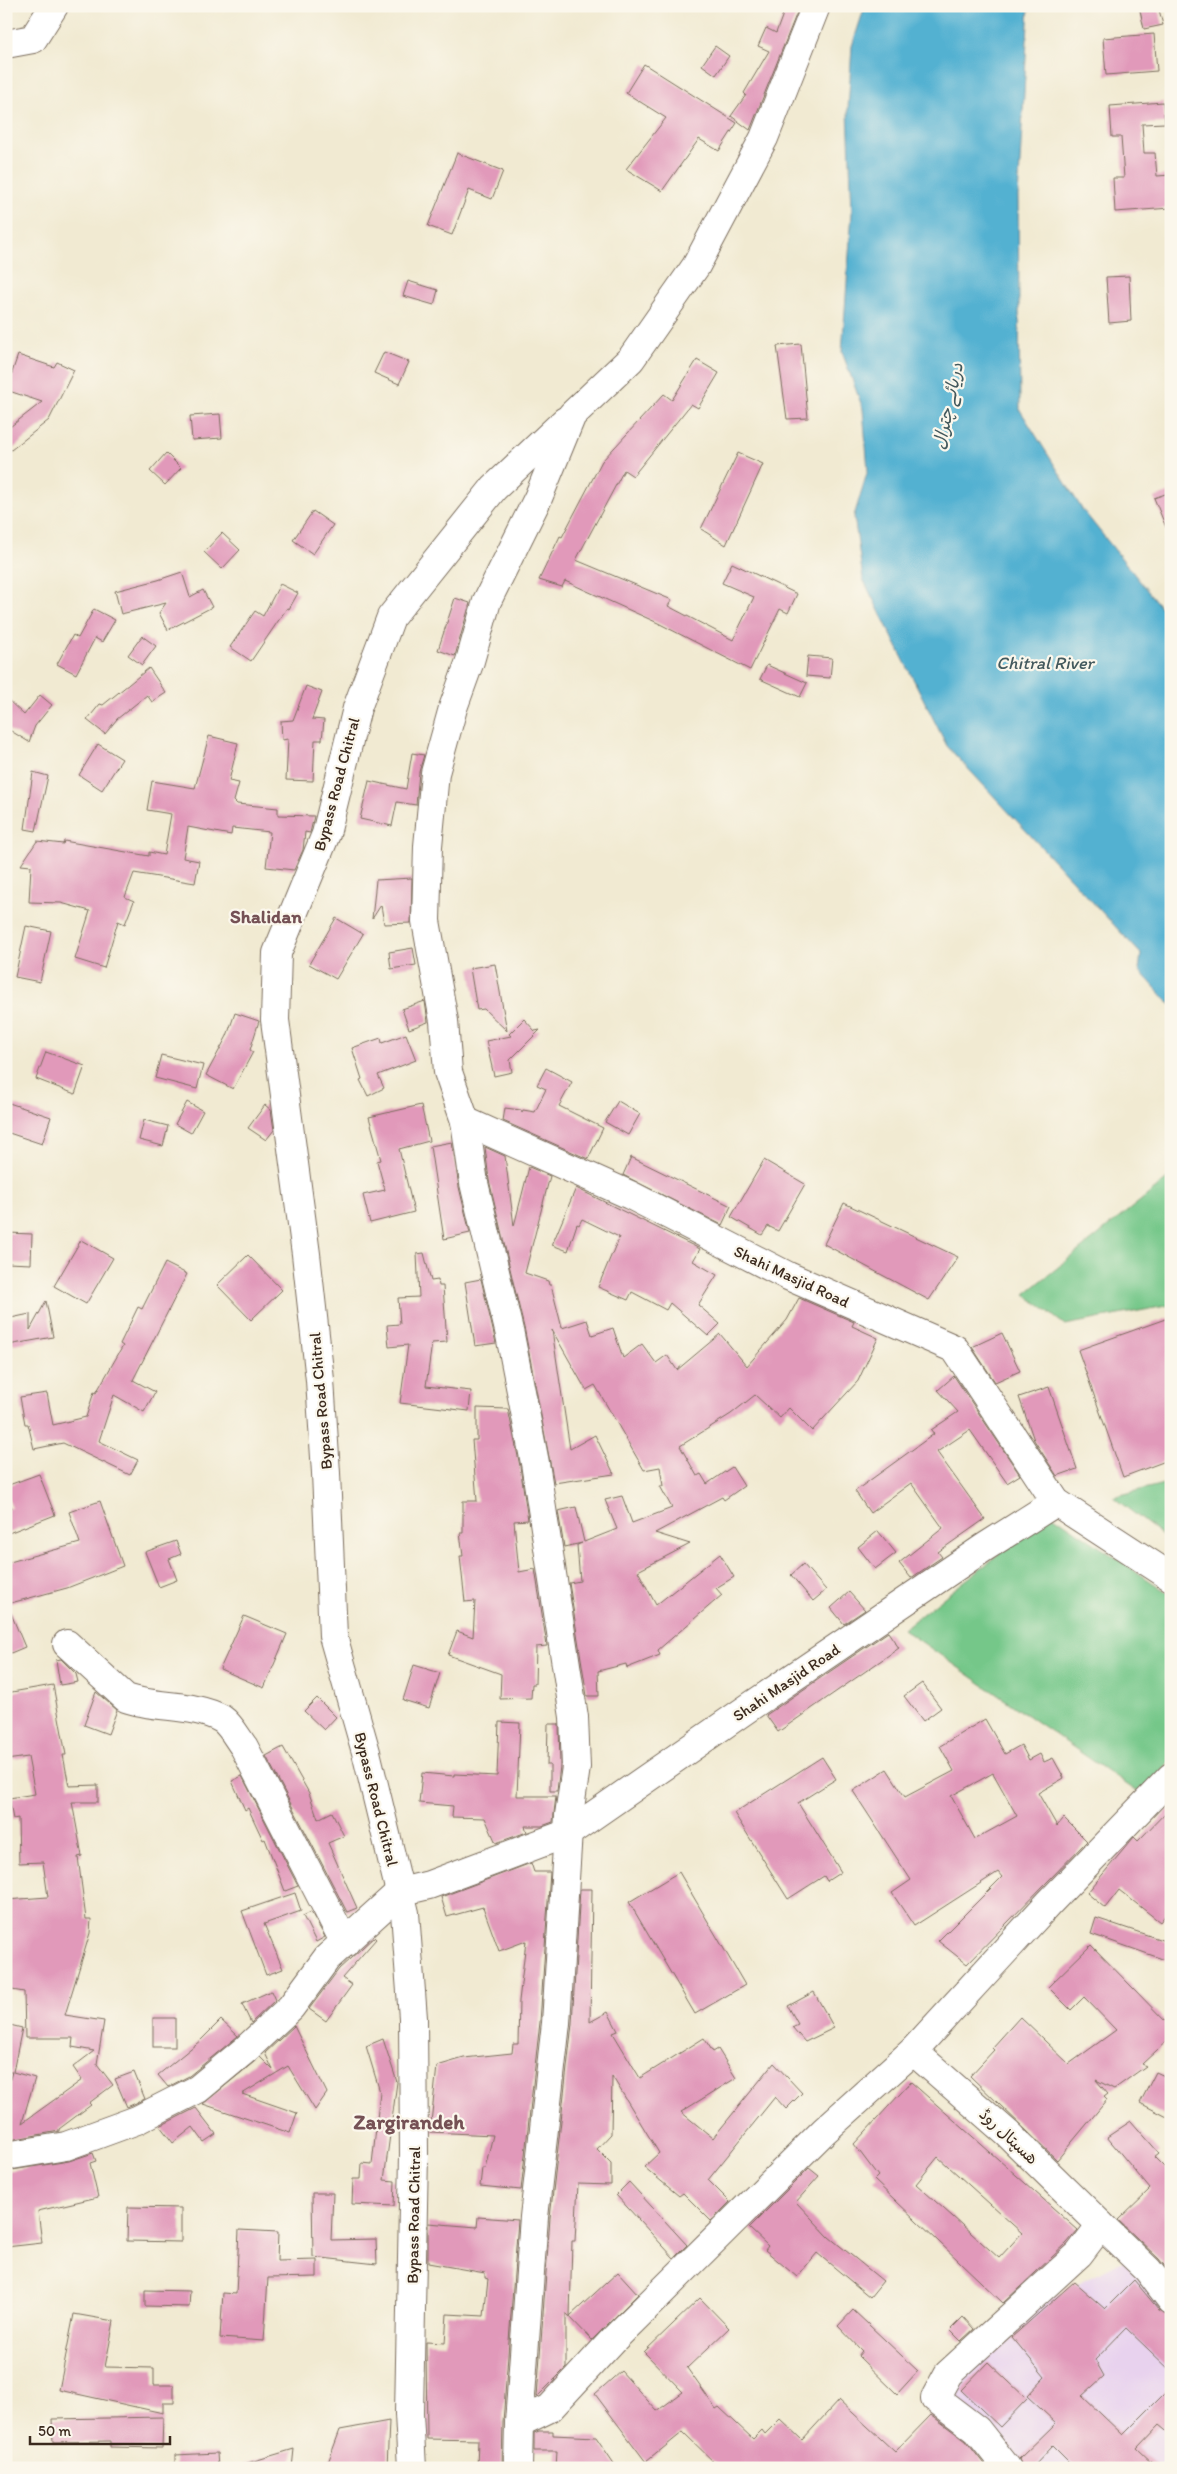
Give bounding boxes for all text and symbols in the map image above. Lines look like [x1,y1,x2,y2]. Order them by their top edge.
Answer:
water label: دریائے چترال [928,360,969,452]
water label: Chitral River [996,652,1095,674]
street label: Bypass Road Chitral [310,715,364,853]
district label: Shalidan [230,905,302,928]
street label: Shahi Masjid Road [731,1241,853,1312]
street label: Bypass Road Chitral [305,1331,336,1470]
street label: Shahi Masjid Road [729,1639,844,1725]
street label: Bypass Road Chitral [351,1730,402,1869]
street label: ھسپتال روڈ [975,2104,1042,2169]
district label: Zargirandeh [354,2109,465,2135]
street label: Bypass Road Chitral [403,2146,424,2284]
scale bar [30,2414,170,2446]
text: 50 m [38,2422,71,2440]

